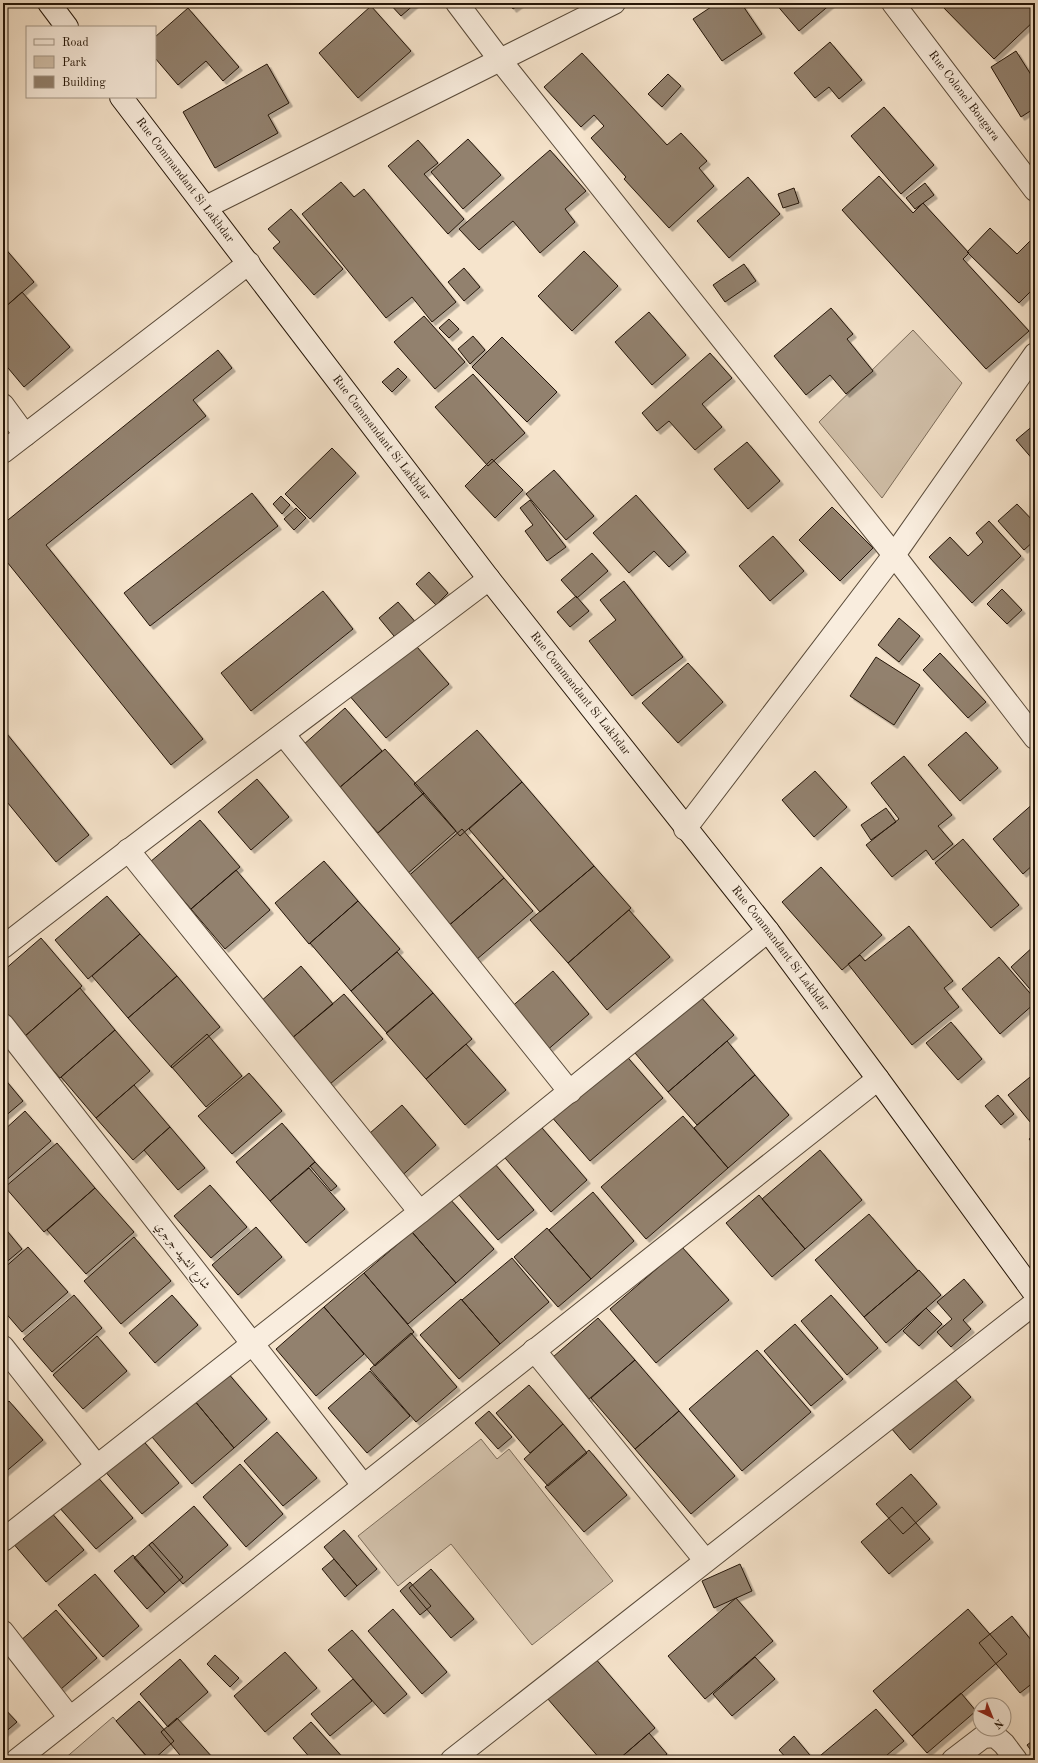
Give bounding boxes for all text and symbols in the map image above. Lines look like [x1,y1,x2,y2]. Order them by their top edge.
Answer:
legend [26,26,156,98]
text: Road [62,37,89,49]
street label: Rue Colonel Bougara [926,49,1002,144]
text: Park [62,57,87,69]
text: Building [62,77,106,89]
street label: Rue Commandant Si Lakhdar [133,116,236,245]
street label: Rue Commandant Si Lakhdar [330,373,433,503]
street label: Rue Commandant Si Lakhdar [528,630,633,758]
street label: Rue Commandant Si Lakhdar [729,884,831,1013]
street label: شارع الشهيد جرجري [149,1220,212,1294]
north arrow [972,1697,1012,1737]
text: N [991,1716,1005,1731]

